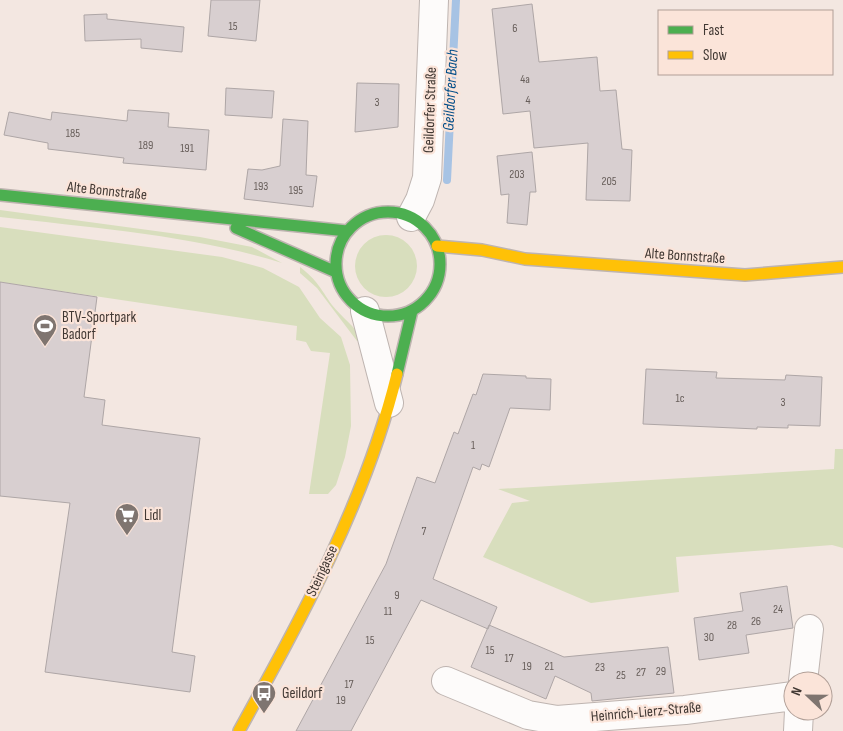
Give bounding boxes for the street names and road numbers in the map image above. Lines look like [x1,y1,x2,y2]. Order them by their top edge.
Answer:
street label: Geildorfer Straße [419,67,441,153]
street label: Alte Bonnstraße [65,177,148,205]
street label: Alte Bonnstraße [643,244,726,268]
street label: Steingasse [302,542,342,600]
street label: Heinrich-Lierz-Straße [590,698,702,726]

